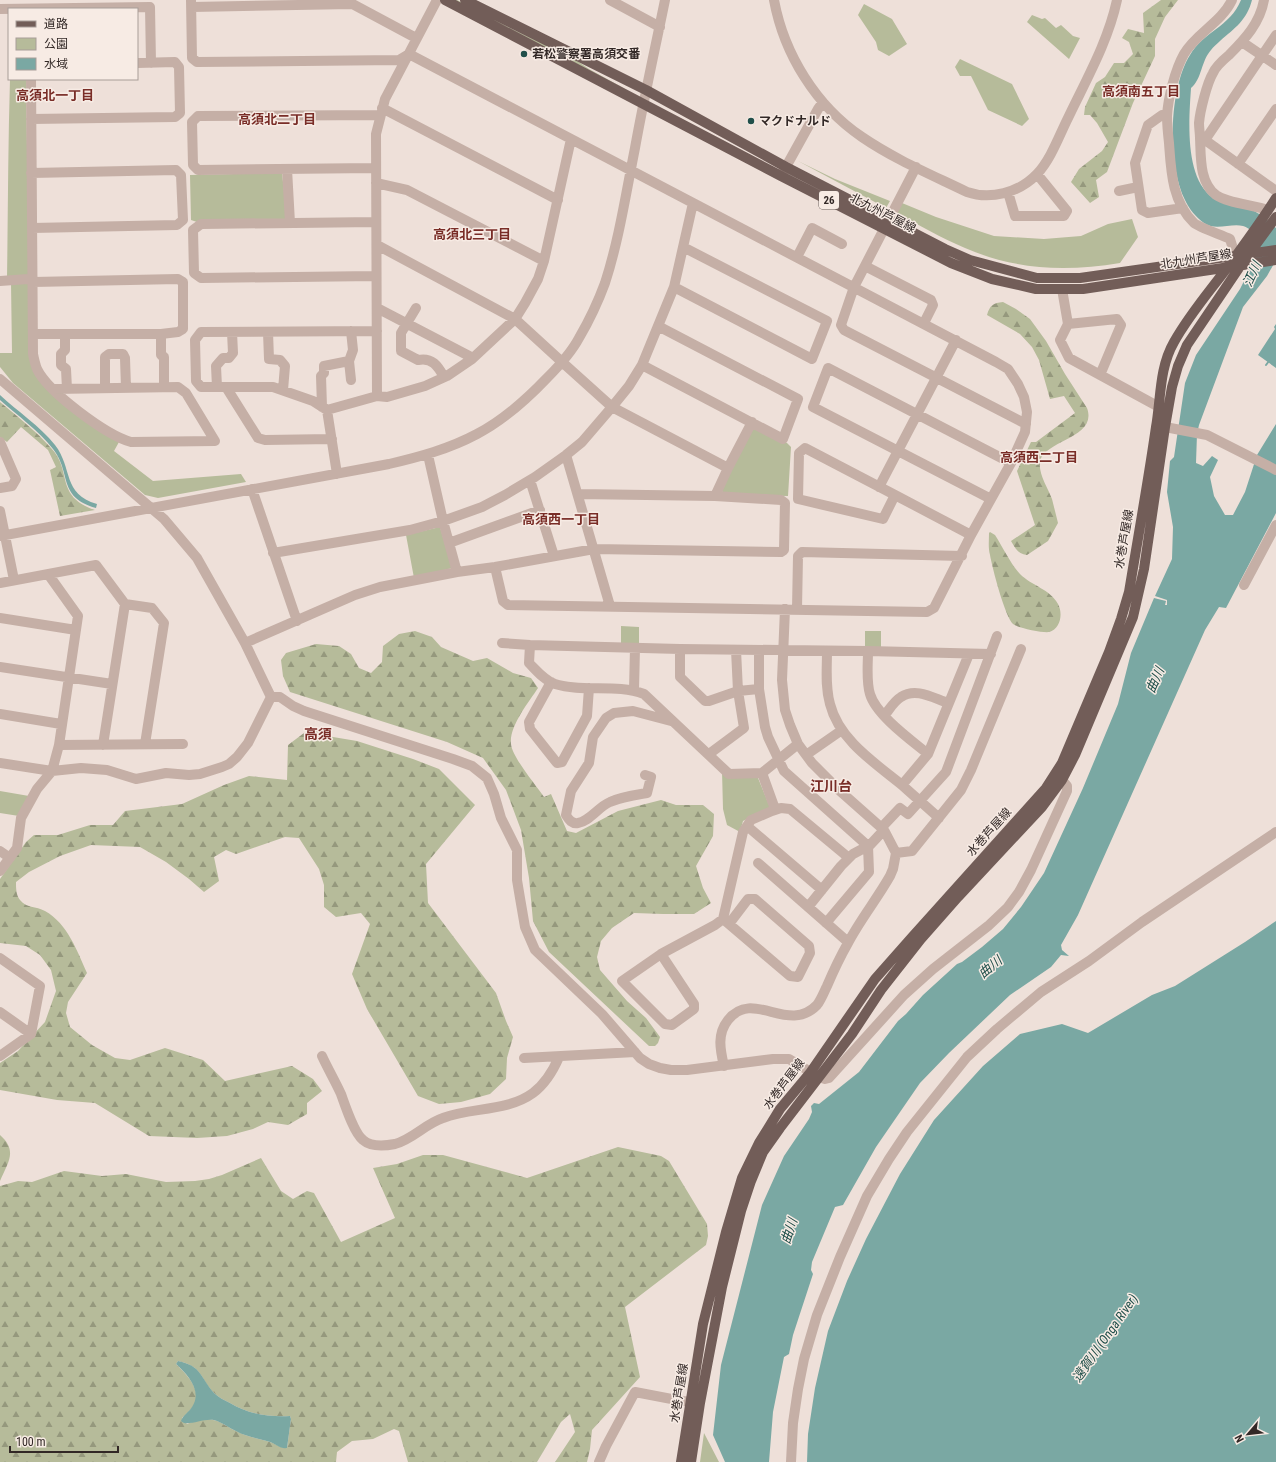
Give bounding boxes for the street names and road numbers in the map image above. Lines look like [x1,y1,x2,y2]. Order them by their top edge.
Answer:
street label: 北九州芦屋線 [848,190,918,236]
road number: 26 [819,191,839,209]
street label: 北九州芦屋線 [1159,246,1233,272]
street label: 水巻芦屋線 [1112,508,1136,570]
street label: 水巻芦屋線 [964,805,1014,859]
street label: 水巻芦屋線 [760,1056,808,1112]
street label: 水巻芦屋線 [667,1362,691,1424]

